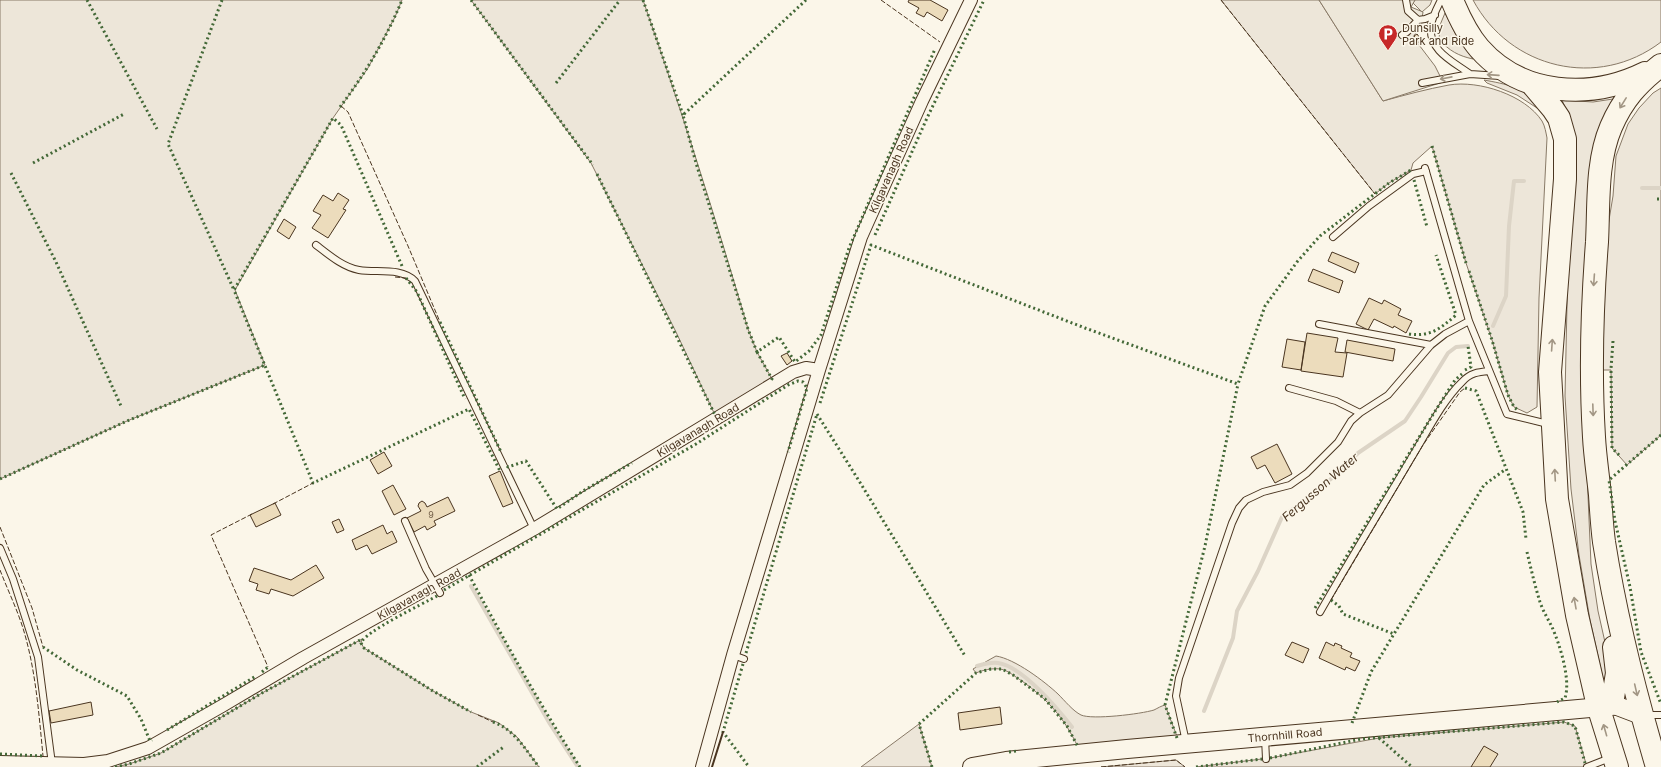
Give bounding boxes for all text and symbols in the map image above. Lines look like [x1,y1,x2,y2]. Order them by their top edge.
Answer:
place label: Dunsilly Park and Ride [1402,21,1474,48]
parking icon: Dunsilly Park and Ride [1377,23,1399,51]
one-way arrow [1487,72,1500,79]
one-way arrow [1440,74,1453,82]
one-way arrow [1619,97,1627,109]
street label: Kilgavanagh Road [866,124,916,216]
one-way arrow [1590,273,1597,286]
one-way arrow [1549,339,1556,352]
street label: Kilgavanagh Road [654,400,742,460]
one-way arrow [1589,403,1596,416]
water label: Fergusson Water [1279,449,1362,524]
one-way arrow [1552,469,1559,482]
house number: 9 [428,509,434,520]
street label: Kilgavanagh Road [375,565,463,623]
one-way arrow [1570,597,1578,610]
one-way arrow [1632,684,1640,697]
one-way arrow [1601,723,1608,736]
street label: Thornhill Road [1247,725,1323,745]

